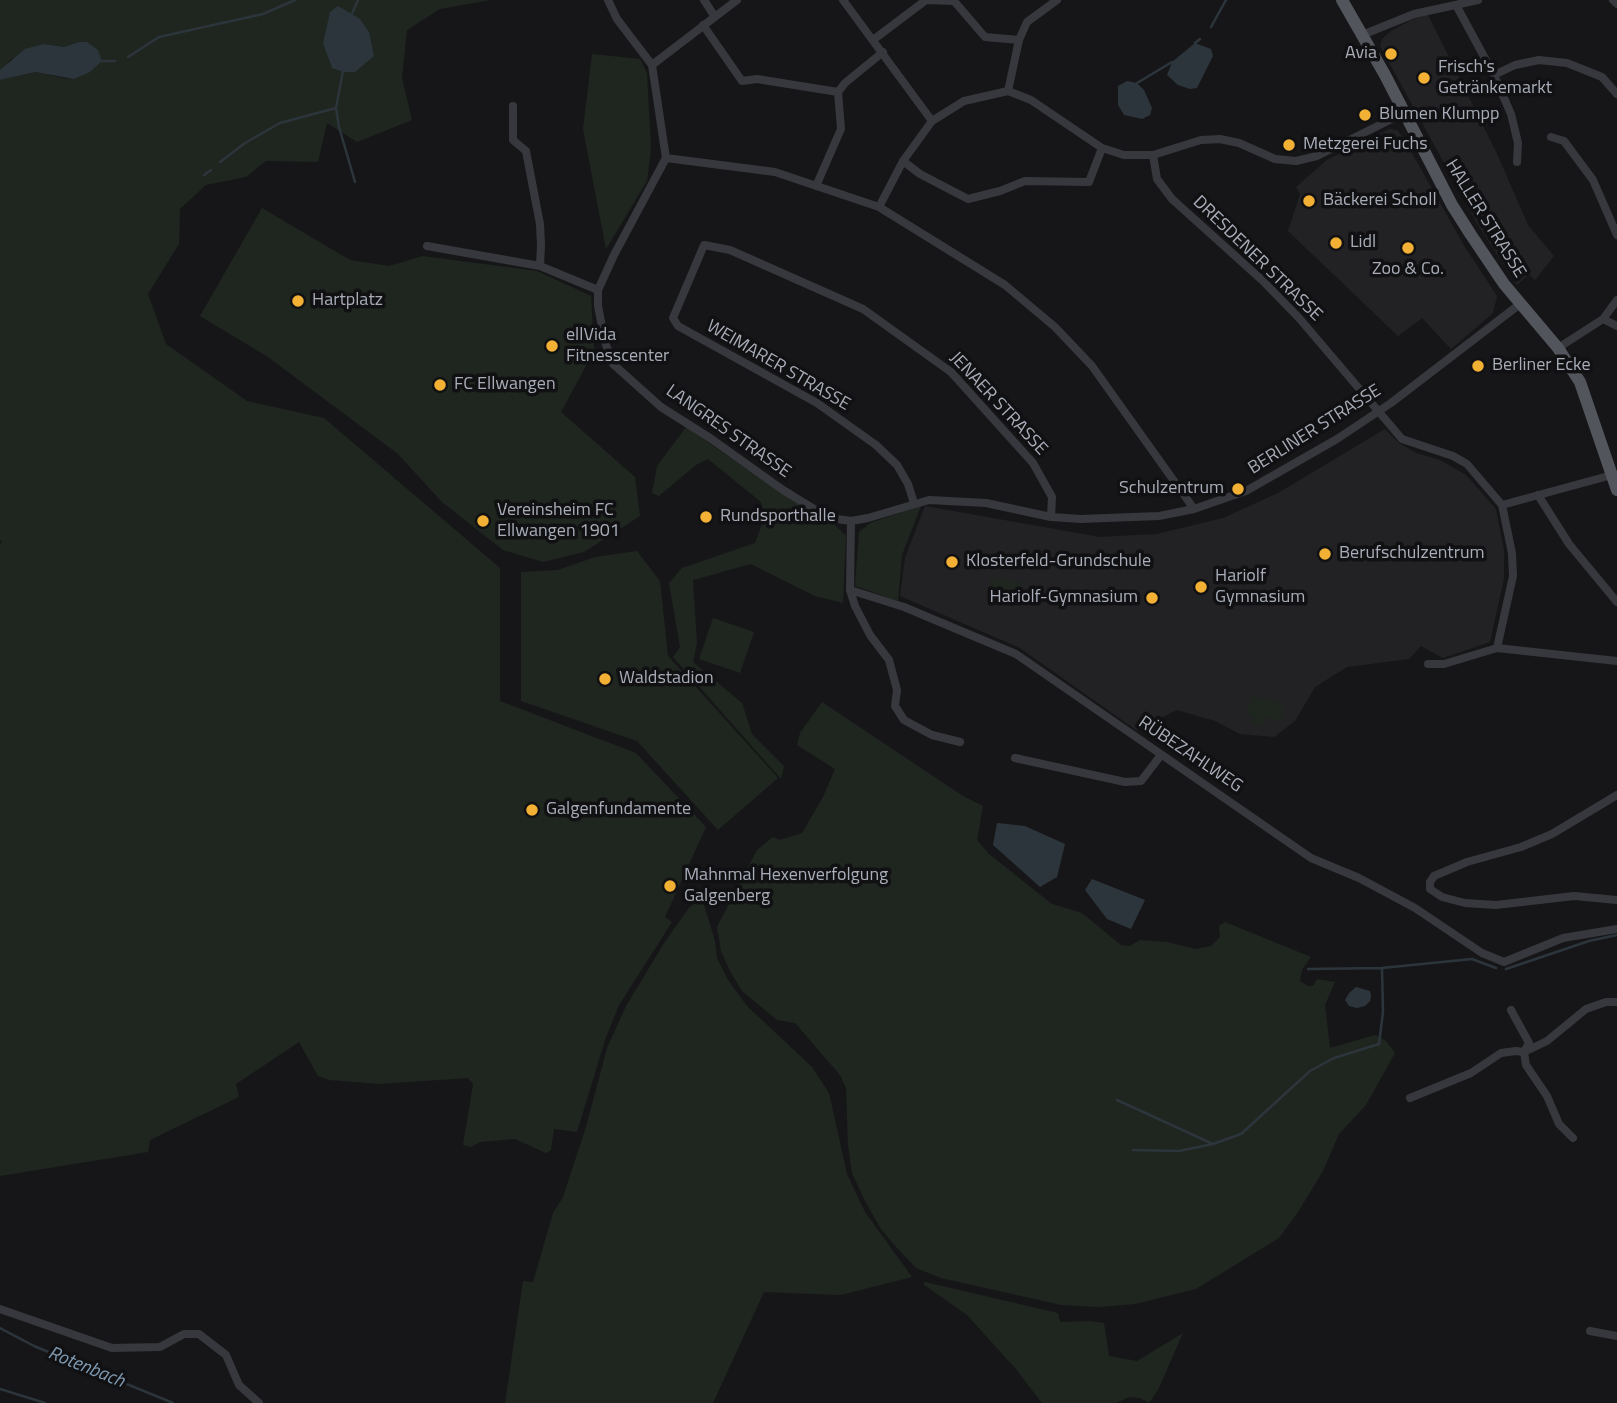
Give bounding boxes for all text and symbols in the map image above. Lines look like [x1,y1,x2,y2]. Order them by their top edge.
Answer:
place label: Avia [1345,43,1377,65]
marker: Avia [1383,46,1399,62]
place label: Frisch's Getränkemarkt [1438,57,1552,100]
marker: Frisch's Getränkemarkt [1416,70,1432,86]
place label: Blumen Klumpp [1379,104,1500,126]
marker: Blumen Klumpp [1357,107,1373,123]
place label: Metzgerei Fuchs [1303,134,1428,156]
marker: Metzgerei Fuchs [1281,137,1297,153]
street label: HALLER STRASSE [1440,156,1530,282]
place label: Bäckerei Scholl [1323,190,1437,212]
street label: DRESDENER STRASSE [1188,192,1326,326]
marker: Bäckerei Scholl [1301,193,1317,209]
place label: Lidl [1350,232,1376,254]
marker: Lidl [1328,235,1344,251]
marker: Zoo & Co. [1400,240,1416,256]
place label: Zoo & Co. [1372,259,1444,281]
place label: Hartplatz [312,290,383,312]
marker: Hartplatz [290,293,306,309]
street label: WEIMARER STRASSE [702,316,854,416]
place label: ellVida Fitnesscenter [566,325,669,368]
marker: ellVida Fitnesscenter [544,338,560,354]
street label: JENAER STRASSE [945,348,1051,460]
place label: Berliner Ecke [1492,355,1591,377]
marker: Berliner Ecke [1470,358,1486,374]
place label: FC Ellwangen [454,374,556,396]
marker: FC Ellwangen [432,377,448,393]
street label: BERLINER STRASSE [1245,380,1385,480]
street label: LANGRES STRASSE [661,381,795,483]
place label: Schulzentrum [1119,478,1224,500]
marker: Schulzentrum [1230,481,1246,497]
place label: Vereinsheim FC Ellwangen 1901 [497,500,620,542]
place label: Rundsporthalle [720,506,836,528]
marker: Rundsporthalle [698,509,714,525]
marker: Vereinsheim FC Ellwangen 1901 [475,513,491,529]
place label: Berufschulzentrum [1339,543,1485,565]
marker: Berufschulzentrum [1317,546,1333,562]
place label: Klosterfeld-Grundschule [966,551,1151,573]
marker: Klosterfeld-Grundschule [944,554,960,570]
place label: Hariolf Gymnasium [1215,566,1305,608]
marker: Hariolf Gymnasium [1193,579,1209,595]
place label: Hariolf-Gymnasium [990,587,1138,609]
marker: Hariolf-Gymnasium [1144,590,1160,606]
place label: Waldstadion [619,668,714,690]
marker: Waldstadion [597,671,613,687]
street label: RÜBEZAHLWEG [1134,712,1246,798]
place label: Galgenfundamente [546,799,691,821]
marker: Galgenfundamente [524,802,540,818]
place label: Mahnmal Hexenverfolgung Galgenberg [684,865,888,908]
marker: Mahnmal Hexenverfolgung Galgenberg [662,878,678,894]
water label: Rotenbach [44,1342,128,1394]

